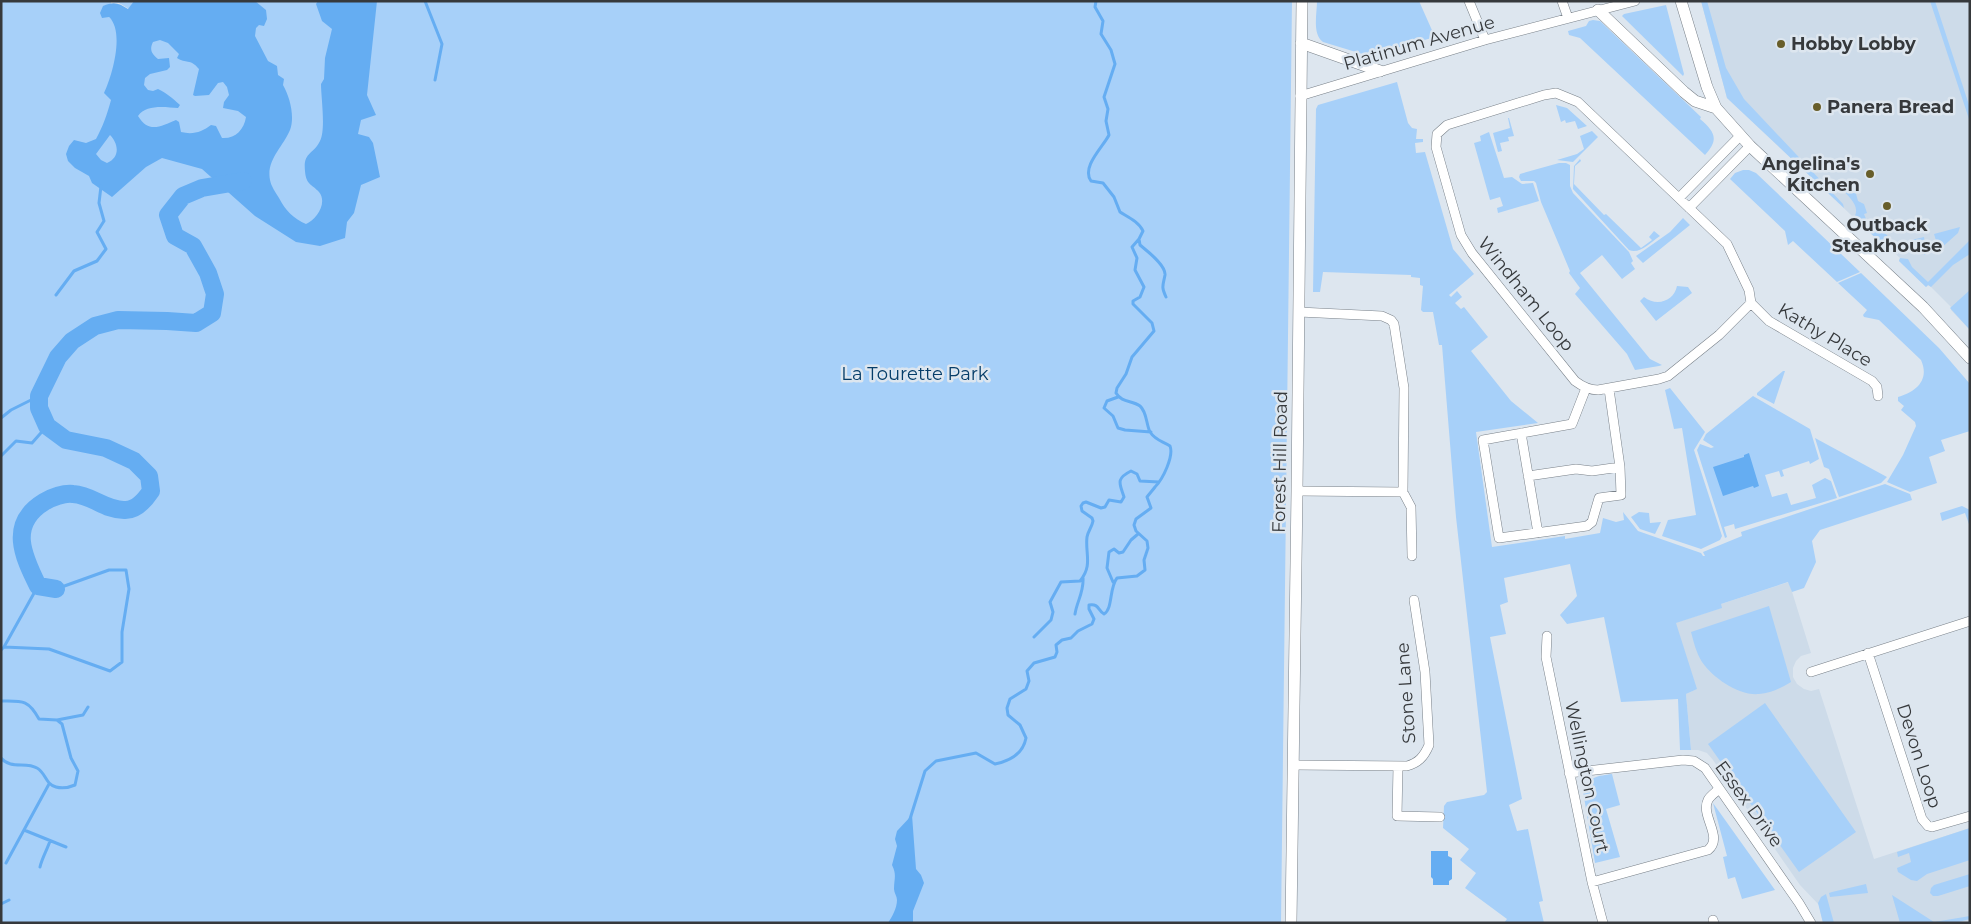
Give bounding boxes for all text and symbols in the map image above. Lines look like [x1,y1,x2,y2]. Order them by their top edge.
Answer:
street label: Platinum Avenue [1341,11,1497,75]
place label: Hobby Lobby [1791,33,1916,55]
marker: Hobby Lobby [1775,38,1787,50]
place label: Panera Bread [1827,96,1954,118]
marker: Panera Bread [1811,101,1823,113]
place label: Angelina's Kitchen [1761,153,1860,196]
marker: Angelina's Kitchen [1864,168,1876,180]
marker: Outback Steakhouse [1881,200,1893,212]
place label: Outback Steakhouse [1832,214,1942,257]
street label: Windham Loop [1473,232,1579,356]
street label: Kathy Place [1774,298,1876,372]
park label: La Tourette Park [841,363,989,385]
street label: Forest Hill Road [1268,391,1292,533]
street label: Stone Lane [1391,642,1421,744]
street label: Wellington Court [1560,699,1614,855]
street label: Devon Loop [1892,701,1946,811]
street label: Essex Drive [1710,756,1788,852]

